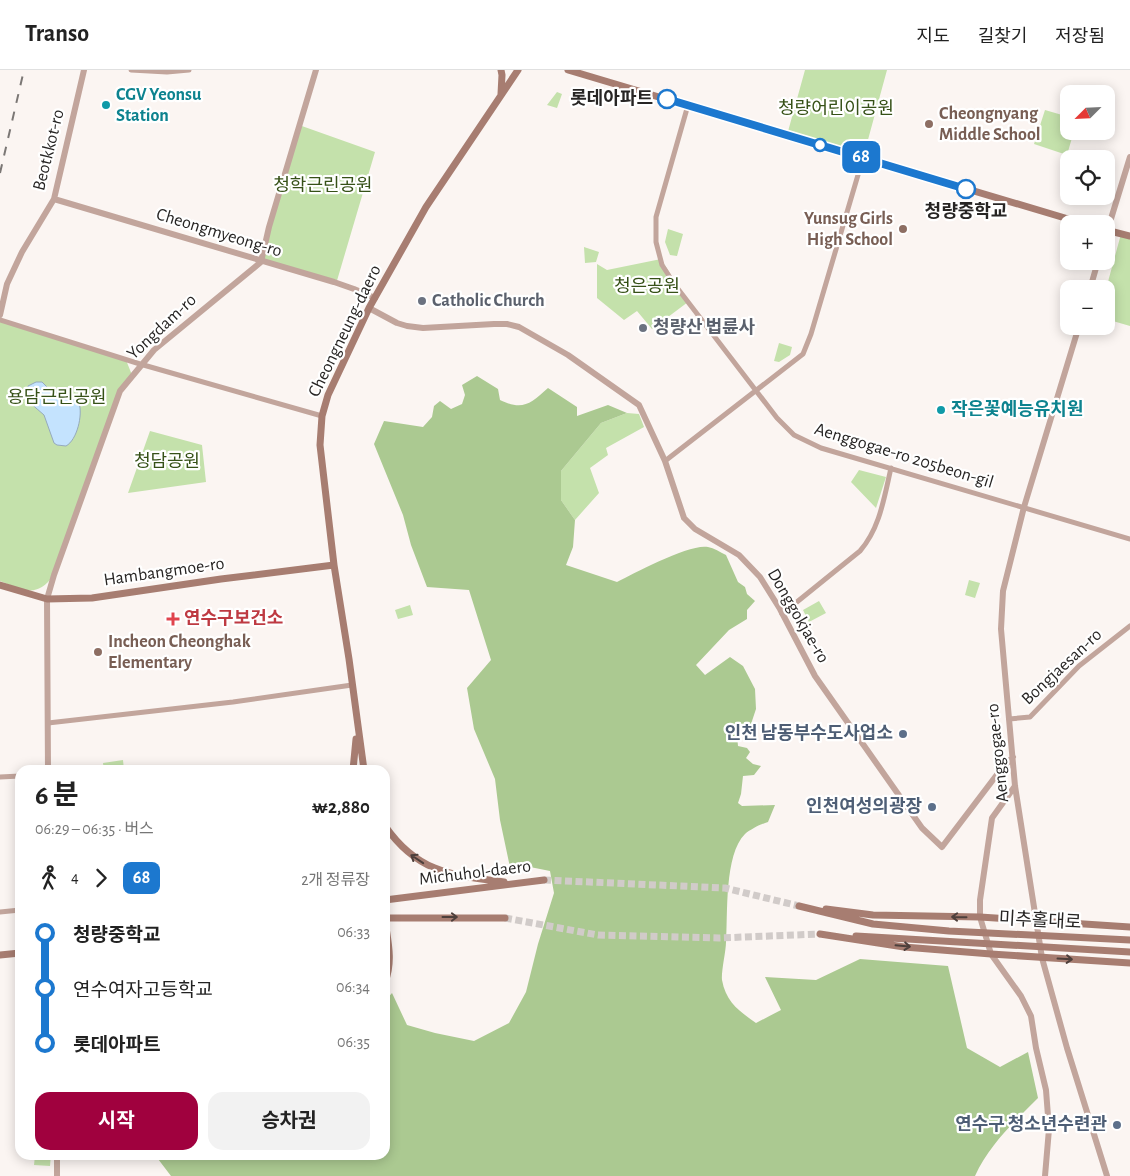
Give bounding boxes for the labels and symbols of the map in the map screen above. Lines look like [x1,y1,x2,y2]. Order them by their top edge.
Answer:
north arrow [1060,85,1115,140]
place label: CGV Yeonsu Station [116,86,202,125]
place label: 롯데아파트 [570,89,653,108]
marker: 롯데아파트 [657,89,677,109]
park label: 청량어린이공원 [778,98,894,118]
marker: CGV Yeonsu Station [100,99,112,111]
place label: Cheongnyang Middle School [939,105,1041,144]
street label: Beotkkot-ro [30,107,68,192]
marker: Cheongnyang Middle School [923,118,935,130]
unlabelled marker [813,138,827,152]
line badge: 68 [838,141,884,173]
park label: 청학근린공원 [273,176,373,195]
marker: 청량중학교 [956,179,976,199]
place label: 청량중학교 [925,201,1007,221]
street label: Cheongmyeong-ro [154,205,284,261]
place label: Yunsug Girls High School [804,210,893,249]
marker: Yunsug Girls High School [897,223,909,235]
street label: Cheongneung-daero [305,262,385,400]
park label: 청은공원 [614,277,680,296]
street label: Yongdam-ro [124,291,200,363]
place label: Catholic Church [432,292,545,310]
marker: Catholic Church [416,295,428,307]
place label: 청량산 법륜사 [653,318,756,337]
marker: 청량산 법륜사 [637,322,649,334]
park label: 용담근린공원 [7,388,107,407]
place label: 작은꽃예능유치원 [951,400,1083,419]
marker: 작은꽃예능유치원 [935,404,947,416]
street label: Aenggogae-ro 205beon-gil [812,420,996,492]
park label: 청담공원 [134,452,200,471]
street label: Hambangmoe-ro [103,555,226,589]
street label: Donggokjae-ro [764,566,832,666]
place label: 연수구보건소 [184,609,283,628]
marker: 연수구보건소 [166,612,180,626]
street label: Bongjaesan-ro [1019,625,1106,708]
place label: Incheon Cheonghak Elementary [108,633,251,672]
marker: Incheon Cheonghak Elementary [92,646,104,658]
street label: Aenggogae-ro [984,703,1012,803]
place label: 인천 남동부수도사업소 [725,723,893,743]
marker: 인천 남동부수도사업소 [897,728,909,740]
place label: 인천여성의광장 [806,796,922,816]
marker: 인천여성의광장 [926,801,938,813]
one-way arrow [411,853,425,863]
street label: Michuhol-daero [418,857,532,889]
street label: 미추홀대로 [998,908,1082,932]
one-way arrow [442,912,458,922]
one-way arrow [951,912,968,922]
one-way arrow [895,942,911,951]
one-way arrow [1056,954,1073,964]
place label: 연수구 청소년수련관 [955,1115,1107,1134]
marker: 연수구 청소년수련관 [1111,1119,1123,1131]

